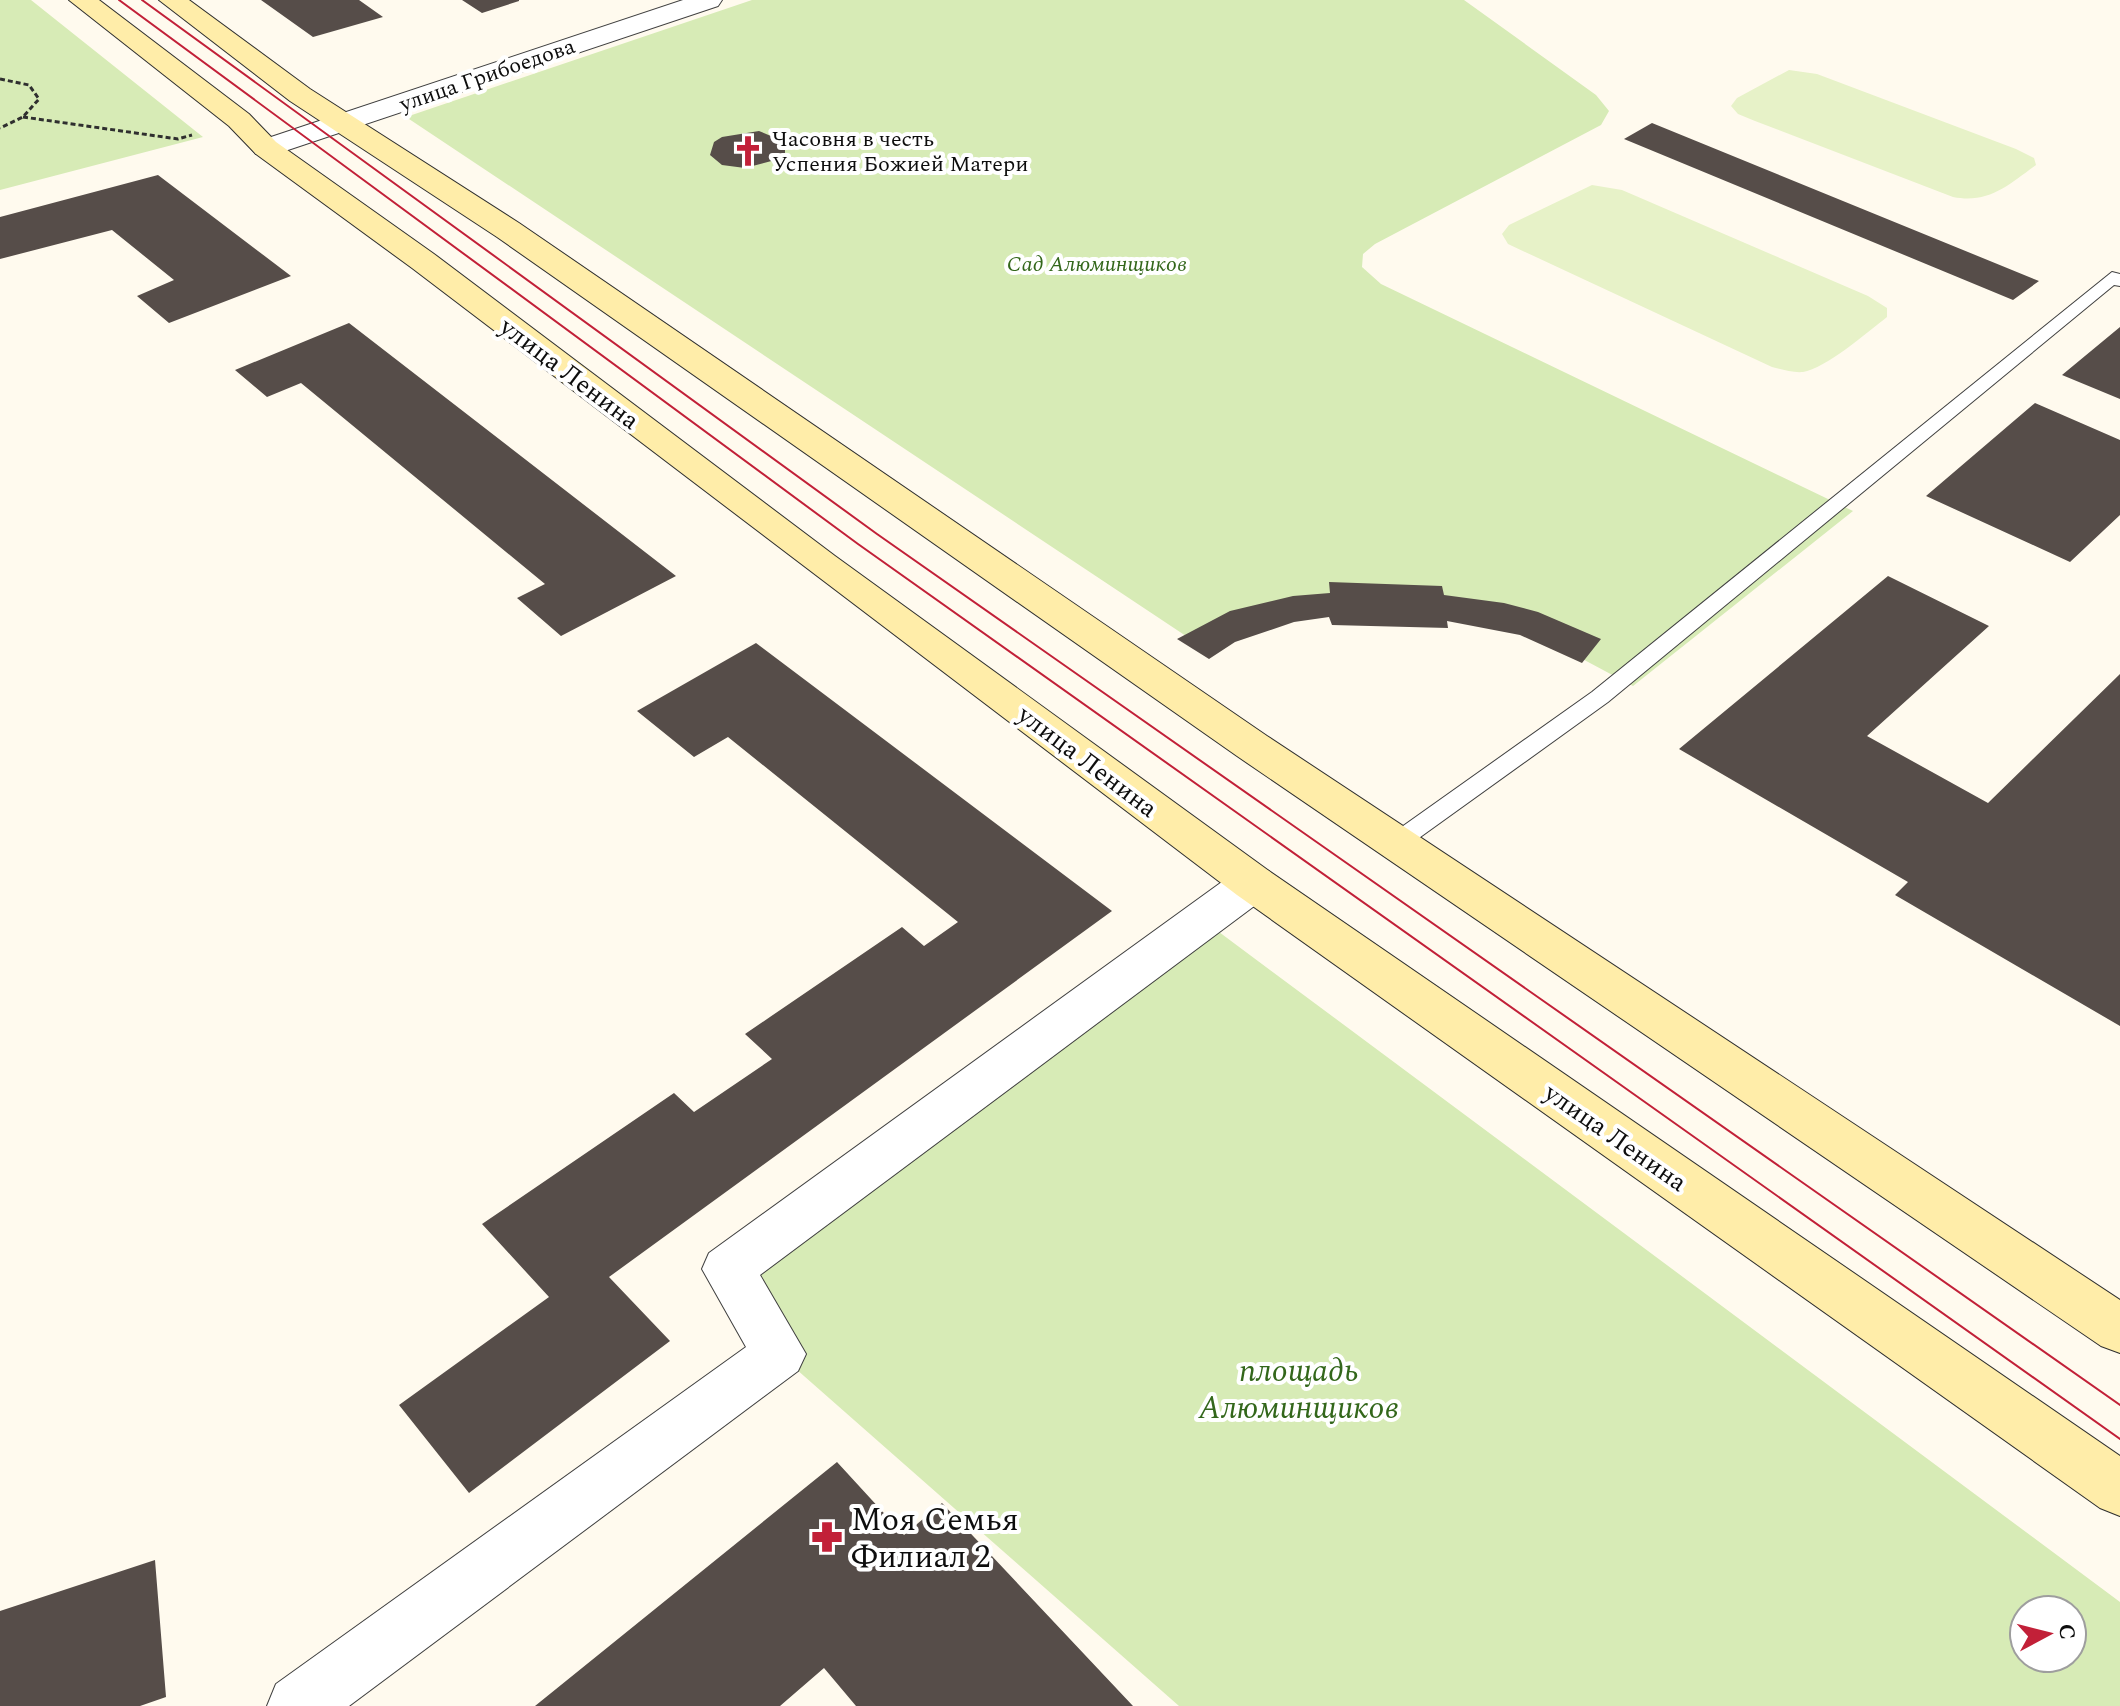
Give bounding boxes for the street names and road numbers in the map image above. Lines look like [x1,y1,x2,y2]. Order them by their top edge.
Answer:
street label: улица Грибоедова [394,30,580,121]
street label: улица Ленина [490,307,648,440]
street label: улица Ленина [1008,695,1166,828]
street label: улица Ленина [1535,1073,1696,1202]

